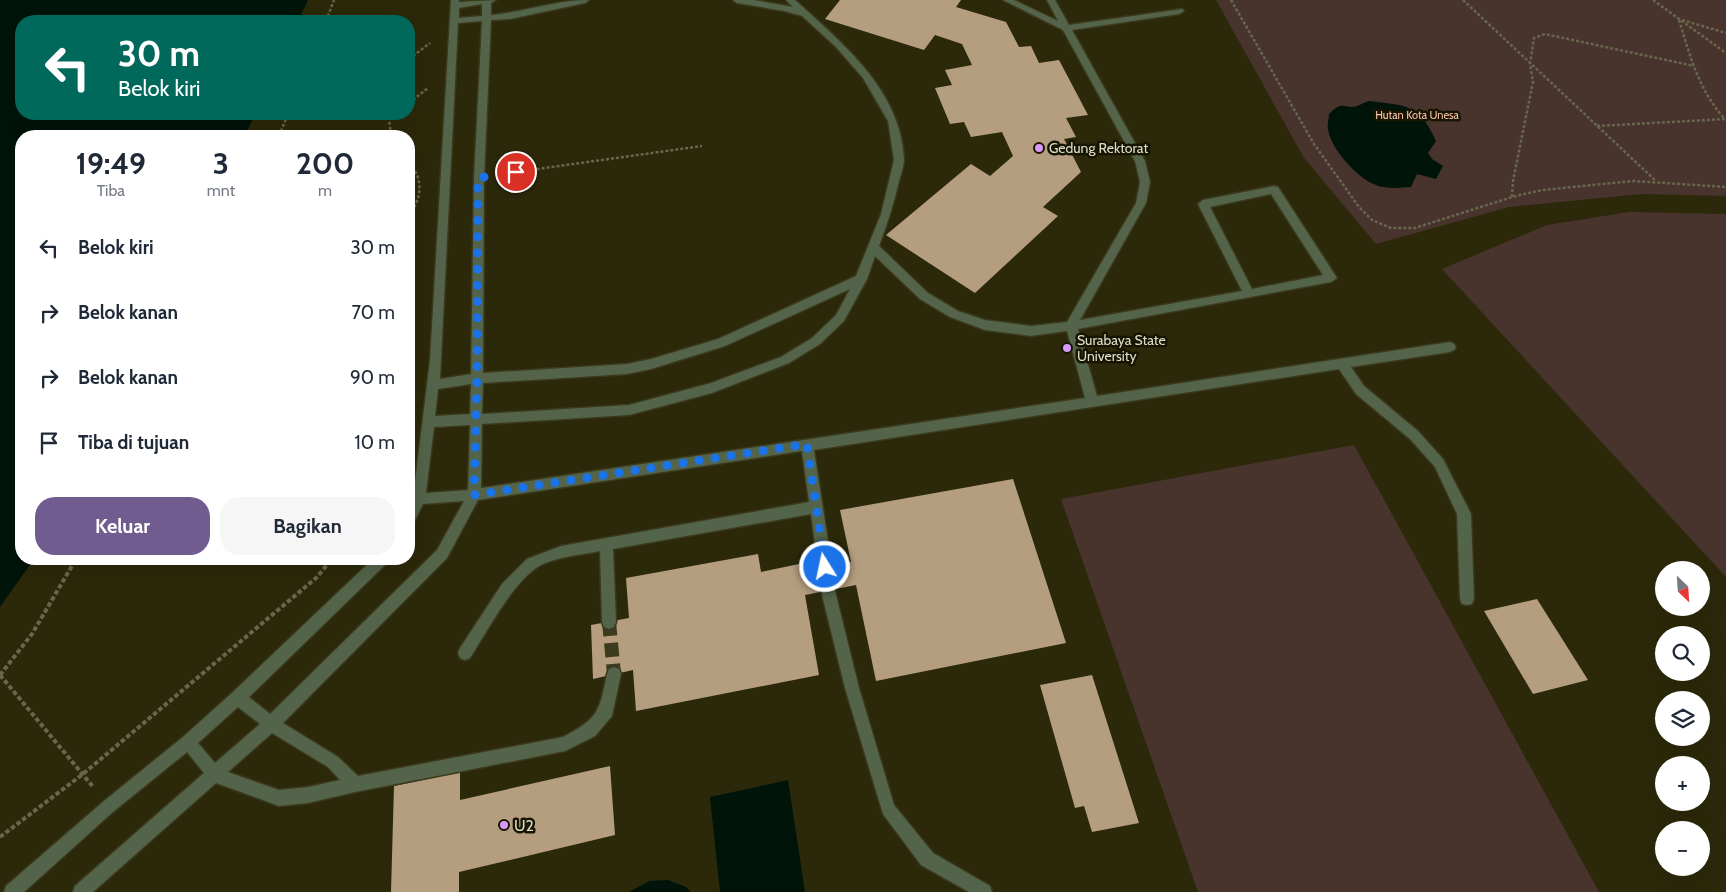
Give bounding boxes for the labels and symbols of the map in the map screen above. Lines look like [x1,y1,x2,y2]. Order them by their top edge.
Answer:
park label: Hutan Kota Unesa [1375,108,1460,122]
place label: Gedung Rektorat [1049,139,1148,157]
marker: Gedung Rektorat [1033,142,1045,154]
pin [495,151,537,193]
place label: Surabaya State University [1077,331,1166,365]
marker: Surabaya State University [1061,342,1073,354]
position arrow [798,540,850,592]
north arrow [1655,561,1710,616]
place label: U2 [514,816,534,835]
marker: U2 [498,819,510,831]

